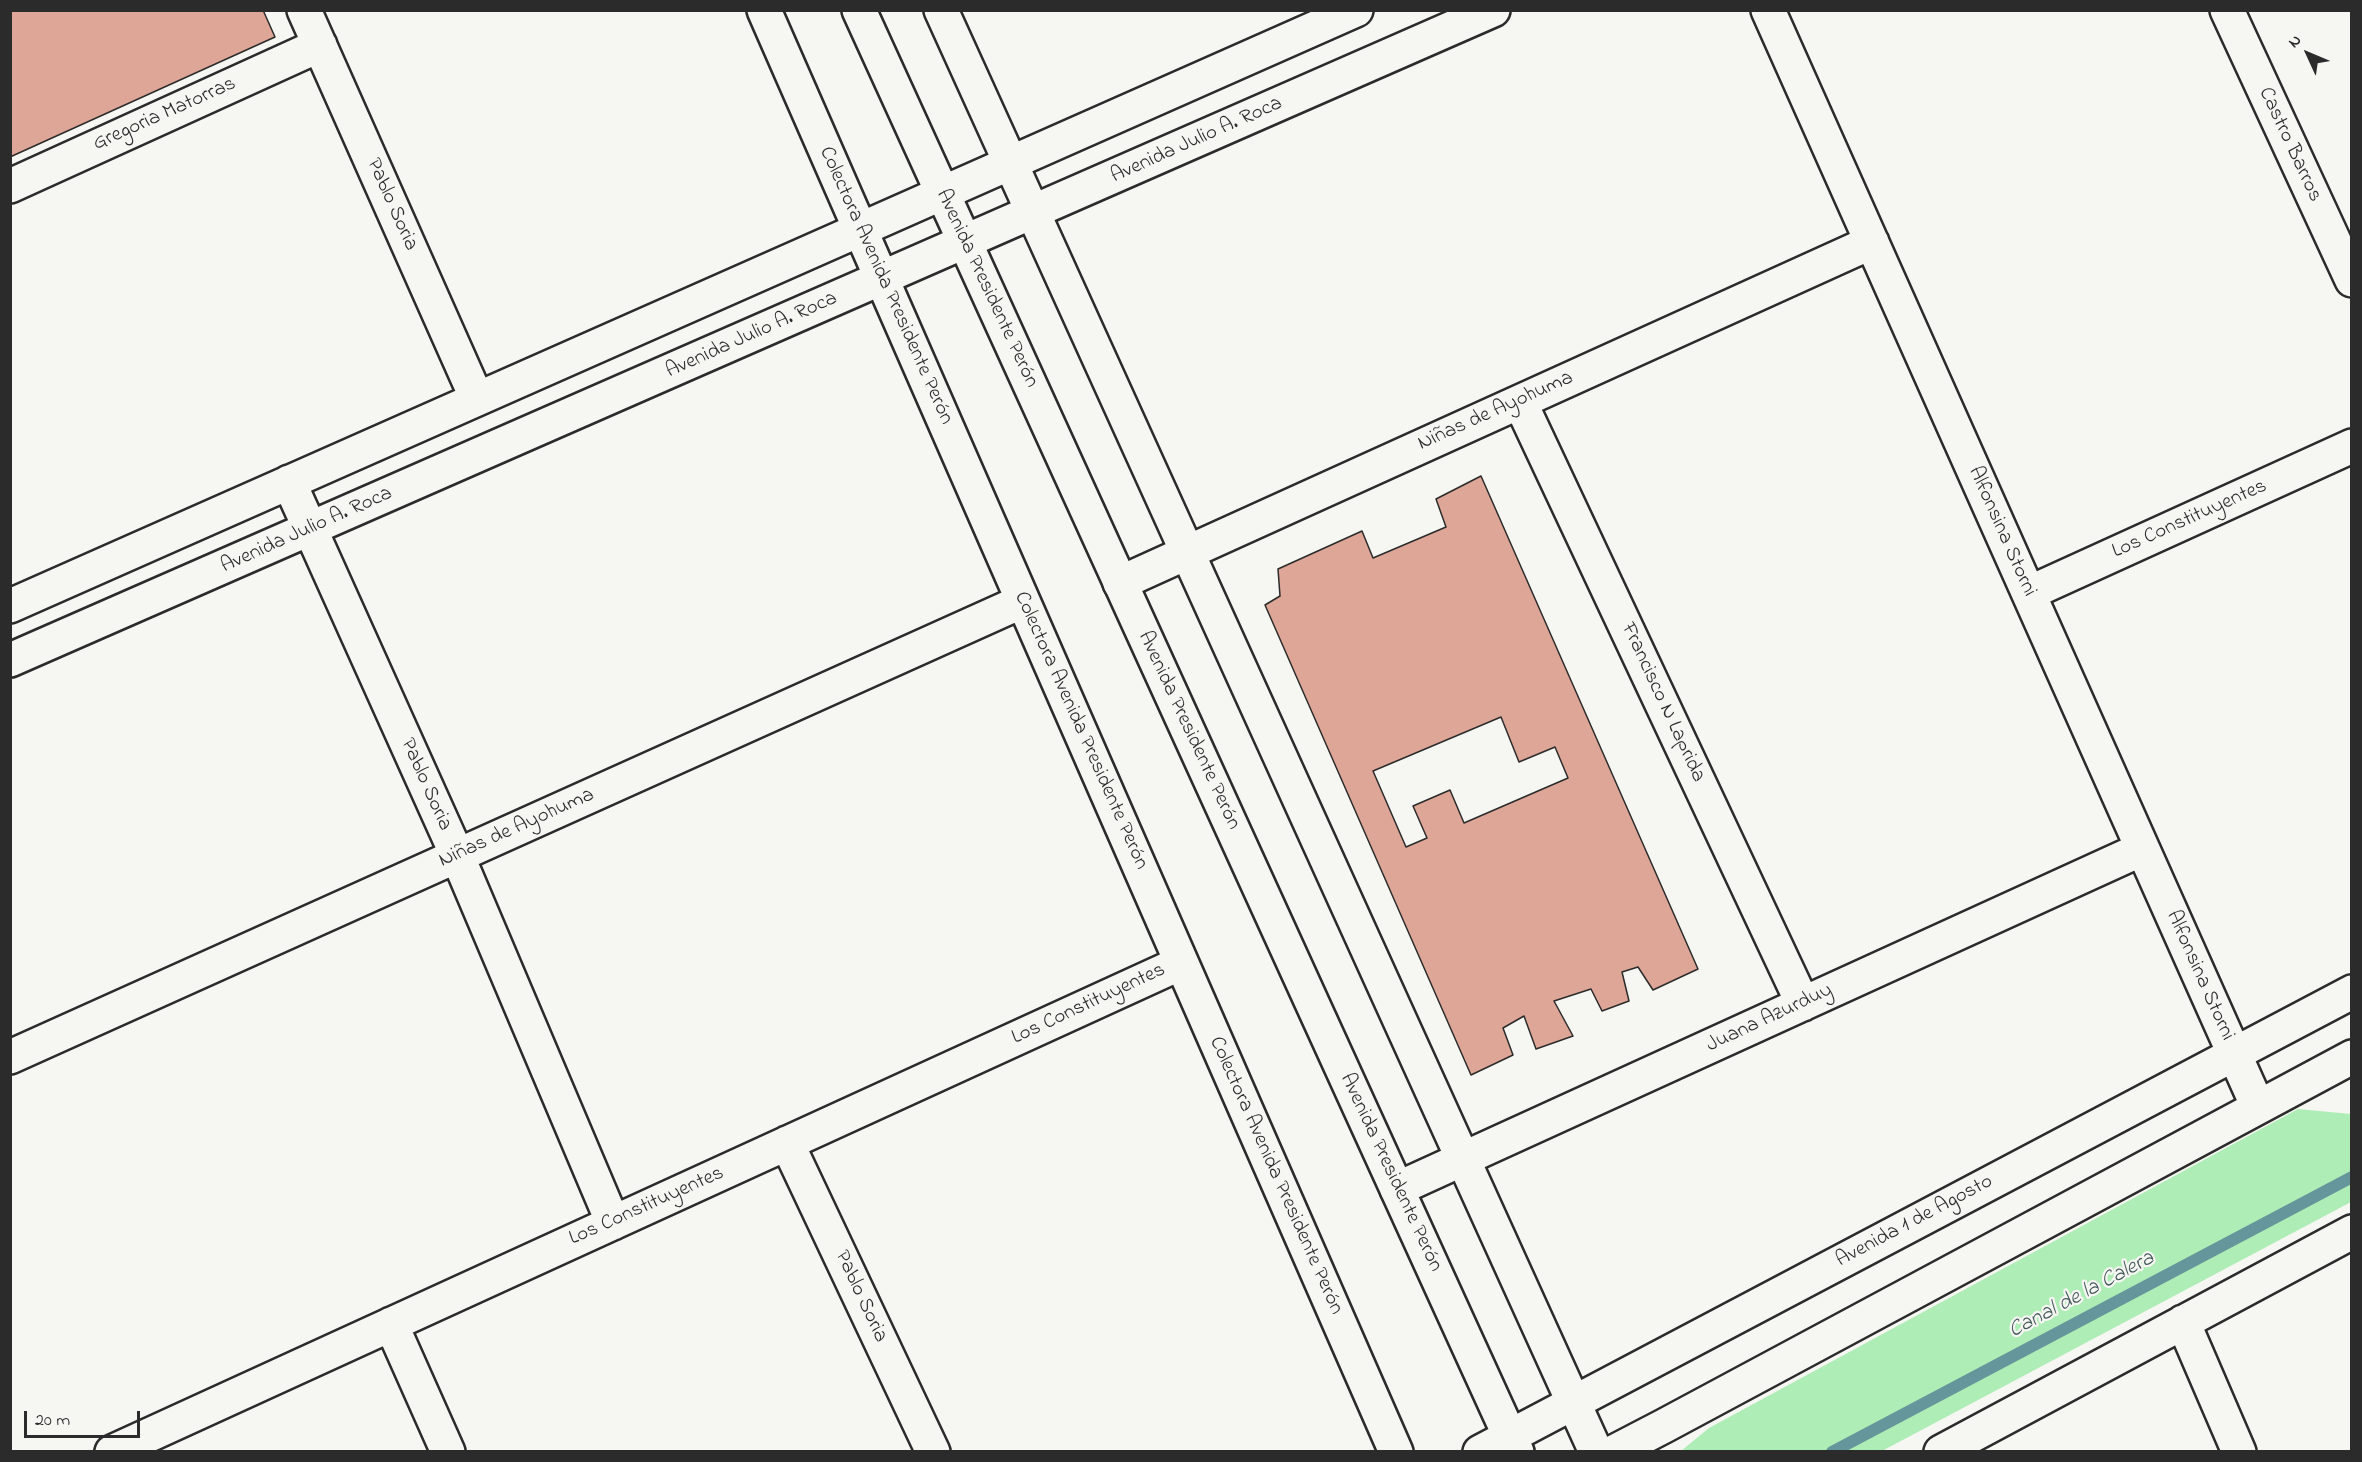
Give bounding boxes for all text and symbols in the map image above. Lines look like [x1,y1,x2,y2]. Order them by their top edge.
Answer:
north arrow [2278,24,2338,84]
text: N [2283,29,2307,54]
street label: Gregoria Matorras [90,72,240,158]
street label: Castro Barros [2252,84,2326,206]
street label: Avenida Julio A. Roca [1107,92,1287,190]
street label: Colectora Avenida Presidente Perón [812,143,958,429]
street label: Pablo Soria [359,155,423,255]
street label: Avenida Presidente Perón [929,186,1043,392]
street label: Avenida Julio A. Roca [662,287,842,385]
street label: Niñas de Ayohuma [1415,366,1577,458]
street label: Alfonsina Storni [1961,463,2041,601]
street label: Los Constituyentes [2109,475,2271,565]
street label: Avenida Julio A. Roca [217,482,397,580]
street label: Colectora Avenida Presidente Perón [1007,588,1153,874]
street label: Francisco N Laprida [1614,619,1710,787]
street label: Avenida Presidente Perón [1131,628,1245,834]
street label: Pablo Soria [393,735,457,835]
street label: Niñas de Ayohuma [436,783,598,875]
street label: Alfonsina Storni [2159,907,2239,1045]
street label: Los Constituyentes [1008,958,1170,1052]
street label: Juana Azurduy [1703,979,1837,1059]
street label: Colectora Avenida Presidente Perón [1202,1033,1348,1319]
street label: Avenida Presidente Perón [1333,1070,1447,1276]
street label: Los Constituyentes [566,1162,728,1252]
street label: Avenida 1 de Agosto [1832,1170,1998,1274]
street label: Pablo Soria [828,1247,892,1347]
water label: Canal de la Calera [2005,1247,2159,1345]
scale bar [27,1399,142,1437]
text: 20 m [35,1408,70,1434]

